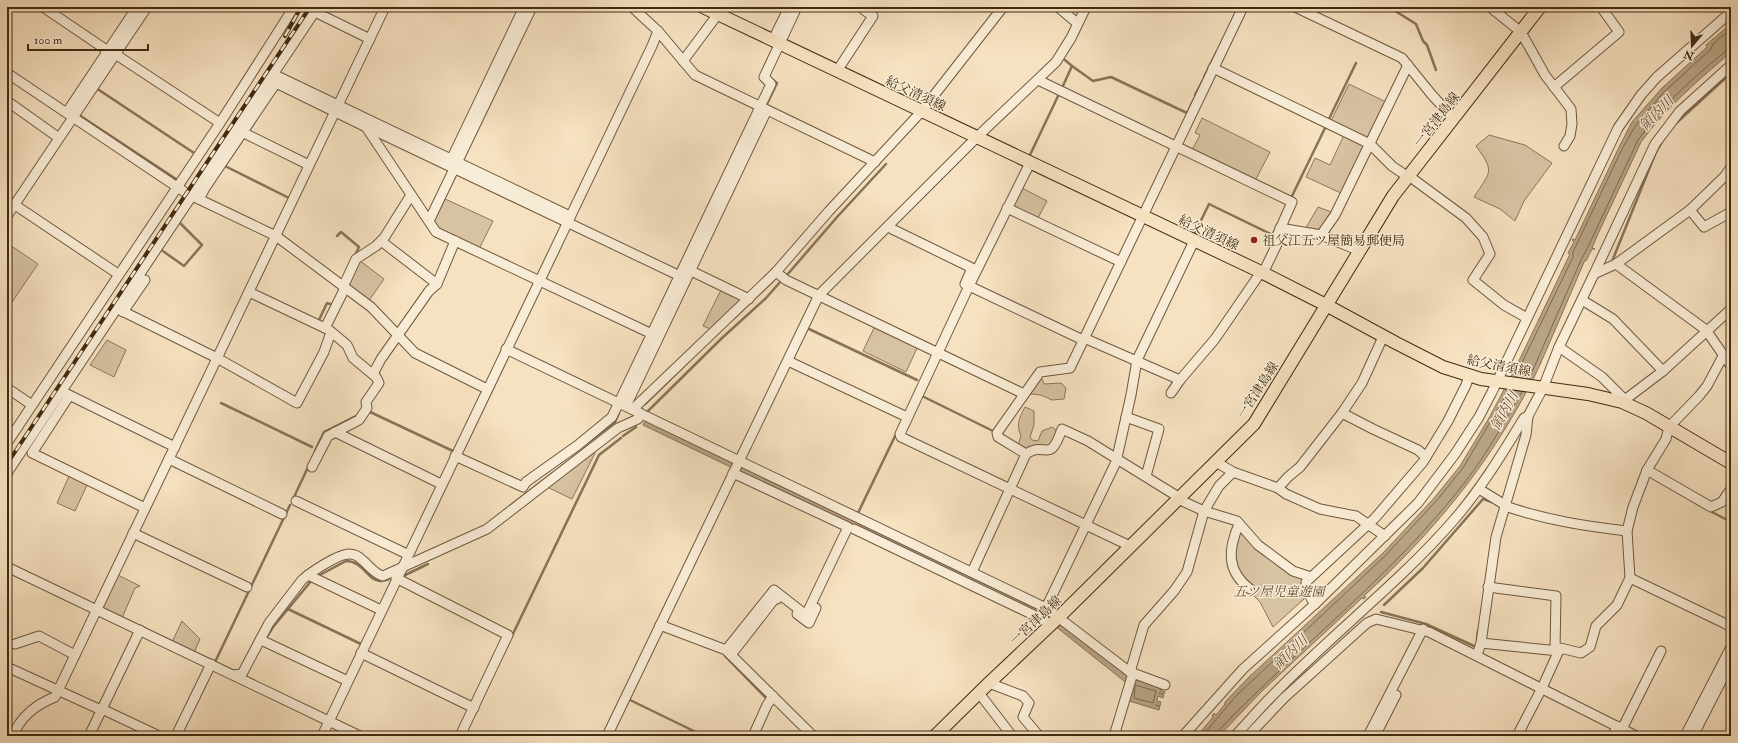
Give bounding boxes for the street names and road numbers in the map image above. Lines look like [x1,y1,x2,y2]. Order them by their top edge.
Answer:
street label: 給父清須線 [883,73,948,115]
street label: 一宮津島線 [1410,89,1463,150]
street label: 給父清須線 [1176,212,1241,254]
street label: 給父清須線 [1465,352,1532,380]
street label: 一宮津島線 [1233,359,1282,422]
street label: 一宮津島線 [1006,593,1065,649]

